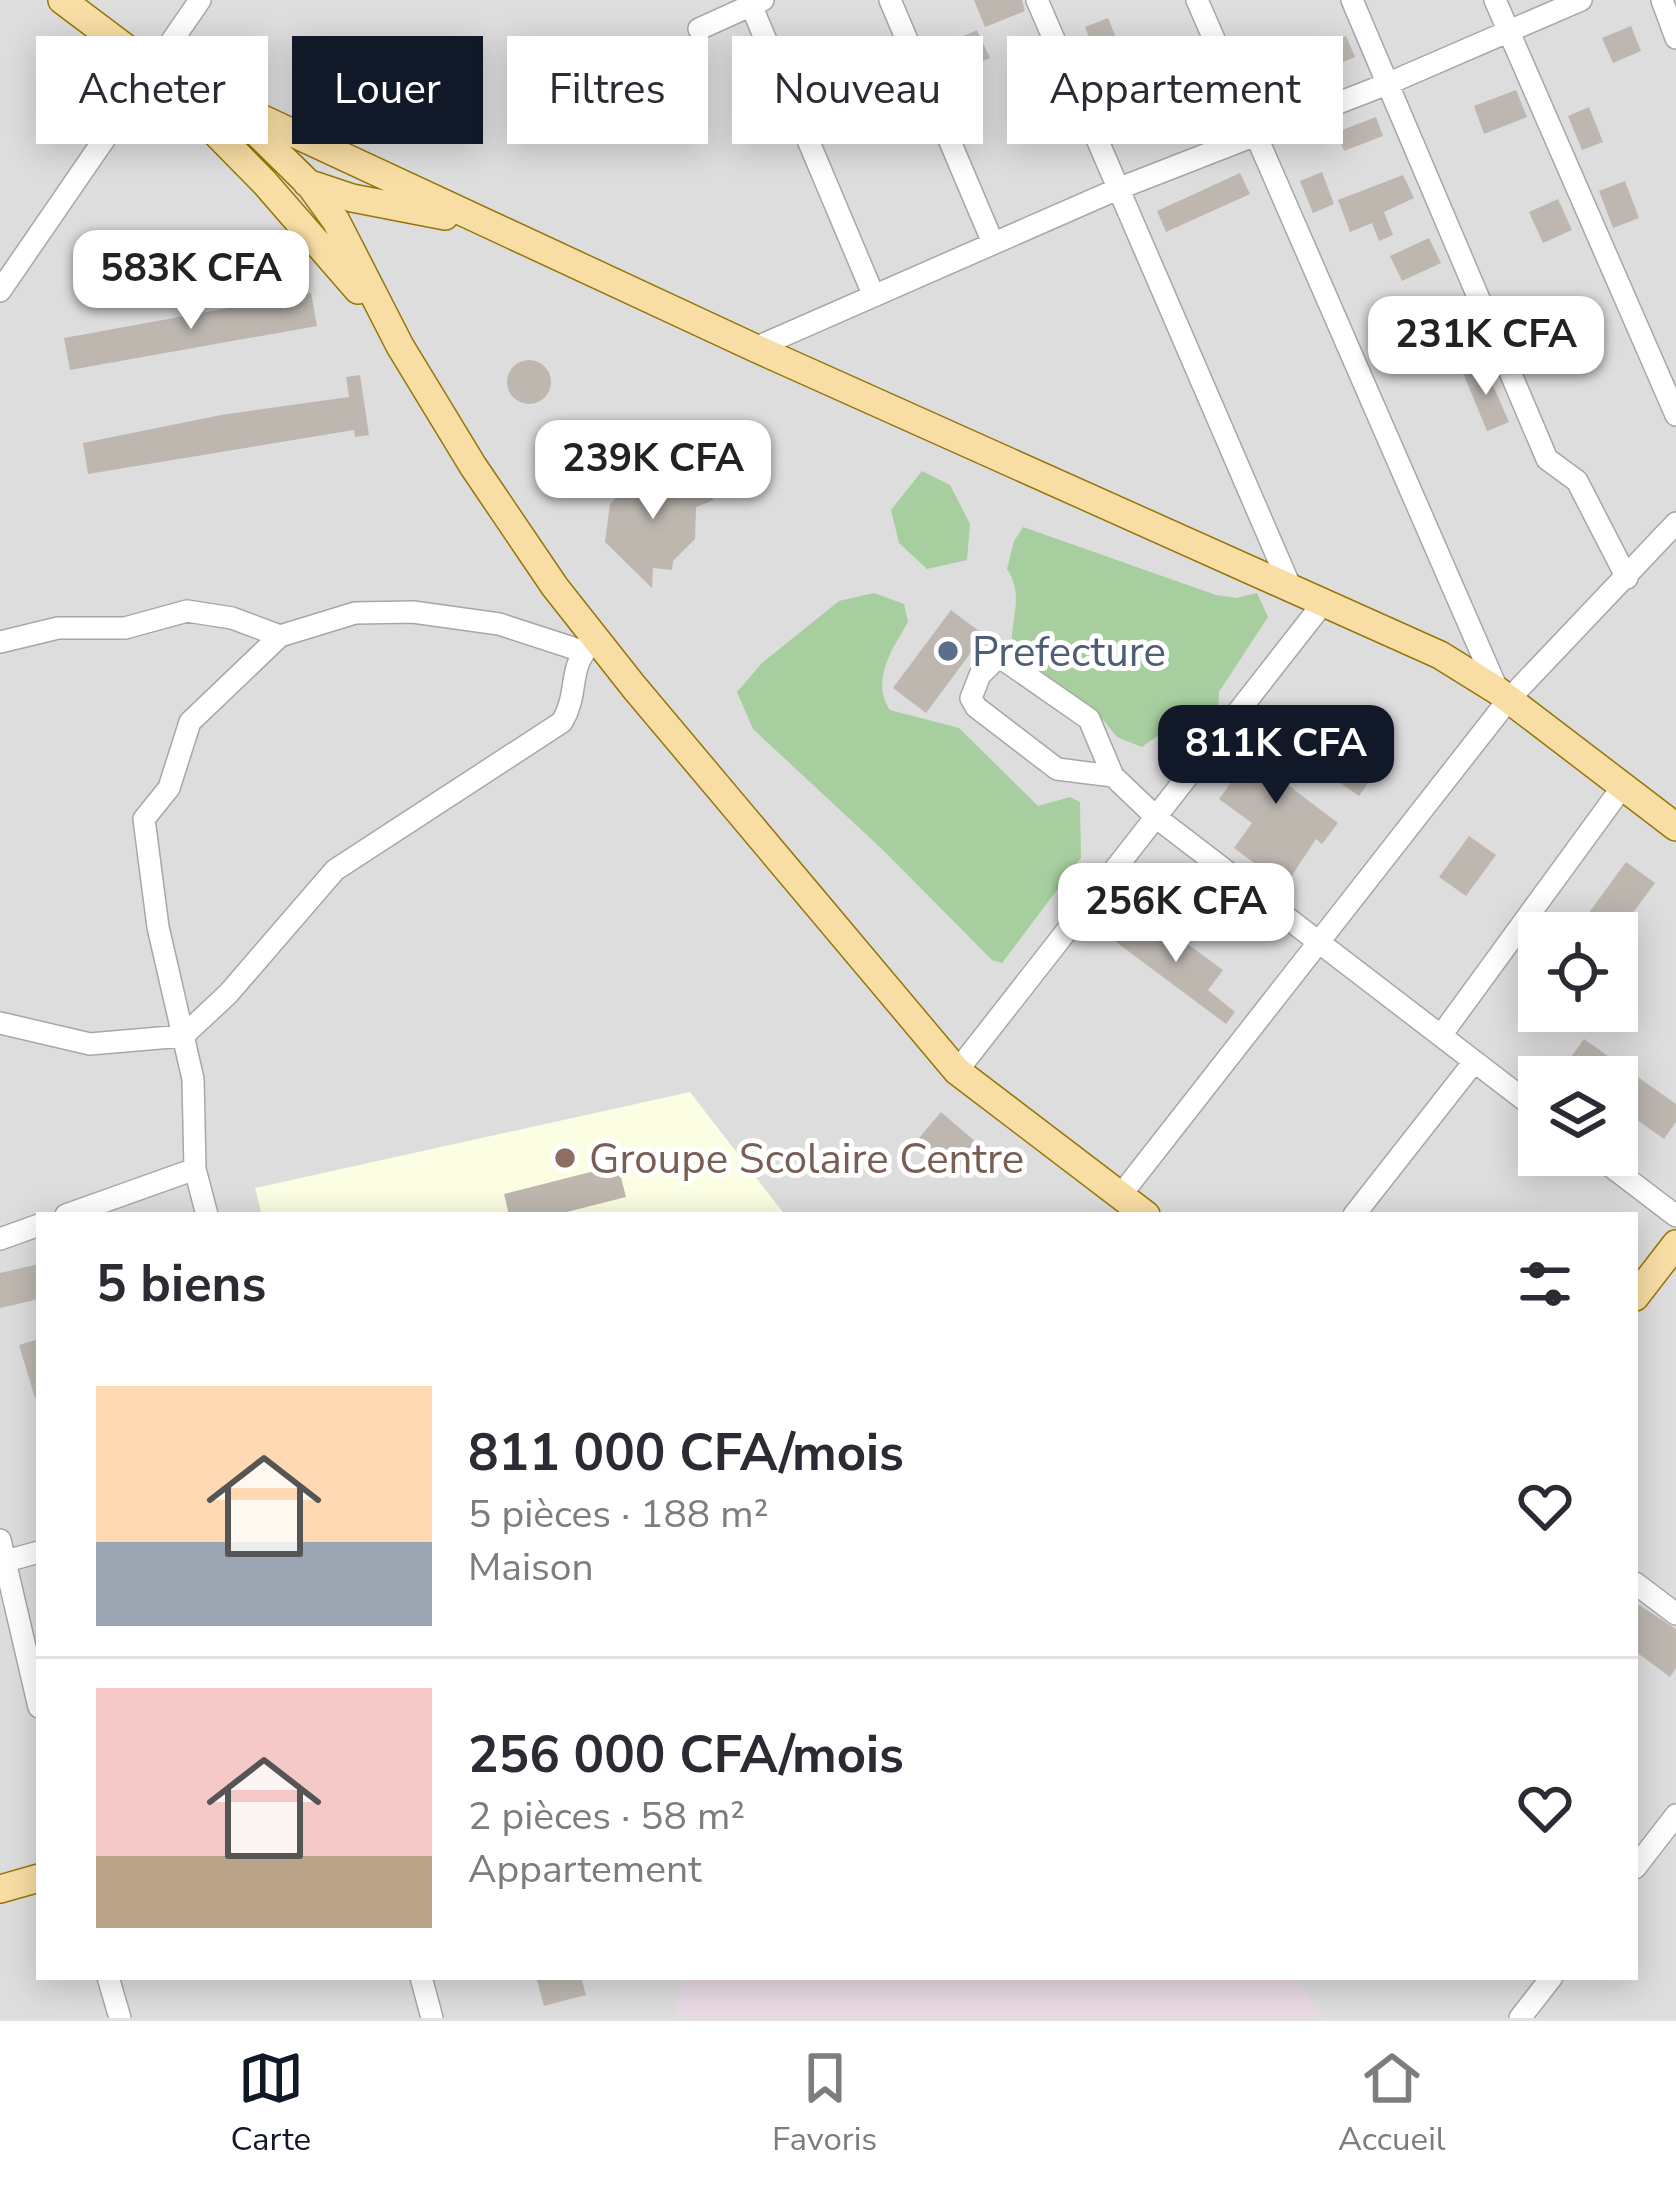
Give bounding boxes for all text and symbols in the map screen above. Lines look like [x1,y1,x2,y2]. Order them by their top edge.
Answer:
chip: Acheter [36,36,268,144]
chip: Louer [292,36,483,144]
chip: Filtres [507,36,708,144]
chip: Nouveau [732,36,983,144]
chip: Appartement [1007,36,1343,144]
pin: 583K CFA [67,230,315,332]
text: 583K CFA [100,242,282,295]
pin: 231K CFA [1362,296,1610,398]
text: 231K CFA [1395,308,1577,361]
pin: 239K CFA [529,420,777,522]
text: 239K CFA [562,432,744,485]
place label: Prefecture [972,624,1166,681]
marker: Prefecture [935,638,961,664]
pin: 811K CFA [1152,705,1400,807]
text: 811K CFA [1185,717,1367,770]
pin: 256K CFA [1052,863,1300,965]
text: 256K CFA [1085,875,1267,928]
map controls [1518,912,1638,1176]
button: locate [1518,912,1638,1032]
button: layers [1518,1056,1638,1176]
place label: Groupe Scolaire Centre [589,1131,1024,1188]
marker: Groupe Scolaire Centre [552,1145,578,1171]
text: 5 biens [96,1249,266,1319]
icon: filters [1512,1251,1578,1317]
text: 811 000 CFA/mois [468,1418,904,1488]
icon: home [192,1434,336,1578]
icon: heart [1512,1473,1578,1539]
text: 5 pièces · 188 m² [468,1488,769,1541]
text: Maison [468,1541,594,1594]
text: 256 000 CFA/mois [468,1720,904,1790]
icon: home [192,1736,336,1880]
icon: heart [1512,1775,1578,1841]
text: 2 pièces · 58 m² [468,1790,745,1843]
text: Appartement [468,1843,702,1896]
tab: Carte [230,2045,311,2162]
tab: Favoris [772,2045,877,2162]
tab: Accueil [1338,2045,1446,2162]

